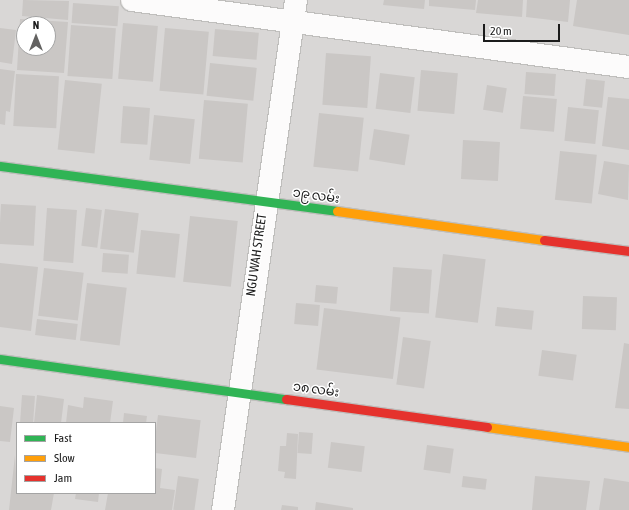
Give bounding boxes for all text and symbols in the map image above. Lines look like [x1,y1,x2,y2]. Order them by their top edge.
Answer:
north arrow [16,16,56,56]
scale bar [485,16,562,42]
text: N [33,19,39,31]
text: 20 m [490,24,512,38]
street label: ၁၉ လမ်း [292,185,340,207]
street label: NGU WAH STREET [243,213,271,297]
street label: ၁၈ လမ်း [292,379,340,401]
legend [16,422,156,494]
text: Fast [54,431,72,445]
text: Slow [54,451,75,465]
text: Jam [54,471,72,485]

